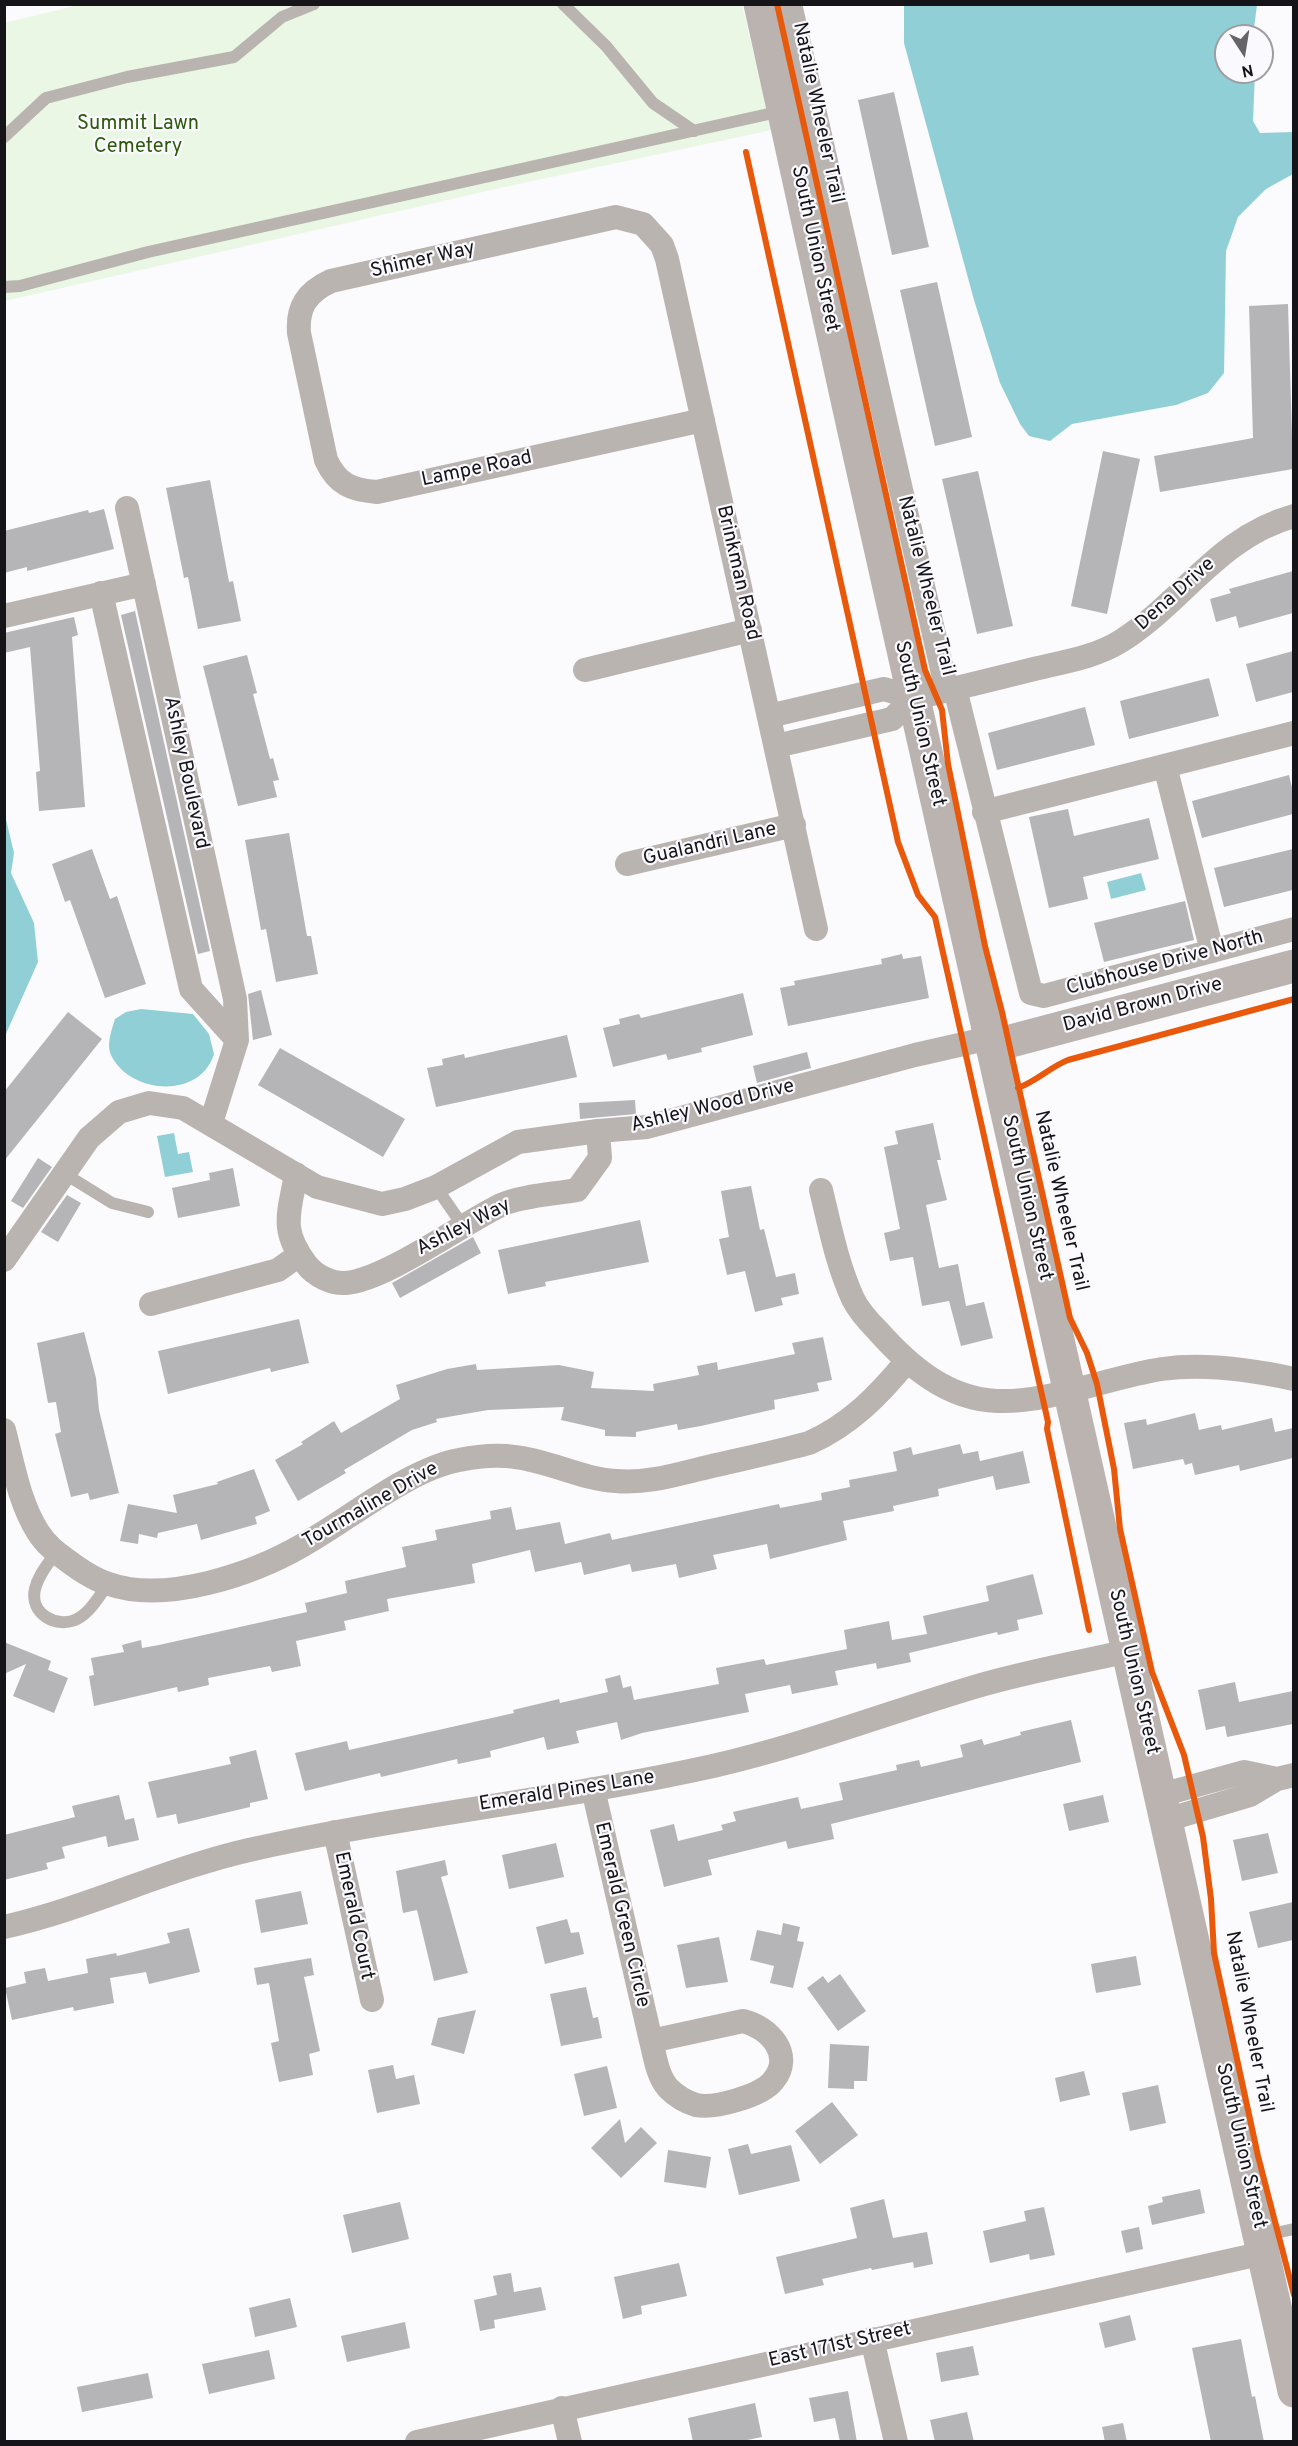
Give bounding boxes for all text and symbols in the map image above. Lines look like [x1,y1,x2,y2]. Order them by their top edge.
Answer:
street label: Natalie Wheeler Trail [786,20,848,206]
north arrow [1214,24,1274,84]
text: N [1240,59,1255,81]
park label: Summit Lawn Cemetery [77,113,199,160]
street label: South Union Street [785,164,843,334]
street label: Shimer Way [368,237,478,285]
street label: Lampe Road [419,447,535,493]
street label: Natalie Wheeler Trail [891,494,959,678]
street label: Brinkman Road [710,503,764,643]
street label: Dena Drive [1131,553,1221,637]
street label: South Union Street [888,639,950,809]
street label: Ashley Boulevard [157,694,213,852]
street label: Gualandri Lane [641,818,779,872]
street label: Clubhouse Drive North [1064,926,1266,1002]
street label: David Brown Drive [1061,973,1225,1039]
street label: Ashley Wood Drive [629,1075,797,1139]
street label: Natalie Wheeler Trail [1028,1108,1092,1294]
street label: South Union Street [995,1113,1057,1283]
street label: Ashley Way [413,1194,515,1262]
street label: Tourmaline Drive [299,1458,443,1554]
street label: South Union Street [1102,1587,1164,1757]
street label: Emerald Pines Lane [478,1766,656,1818]
street label: Emerald Green Circle [588,1820,654,2010]
street label: Emerald Court [328,1850,378,1982]
street label: Natalie Wheeler Trail [1219,1929,1277,2115]
street label: South Union Street [1209,2061,1271,2231]
street label: East 171st Street [766,2318,914,2374]

